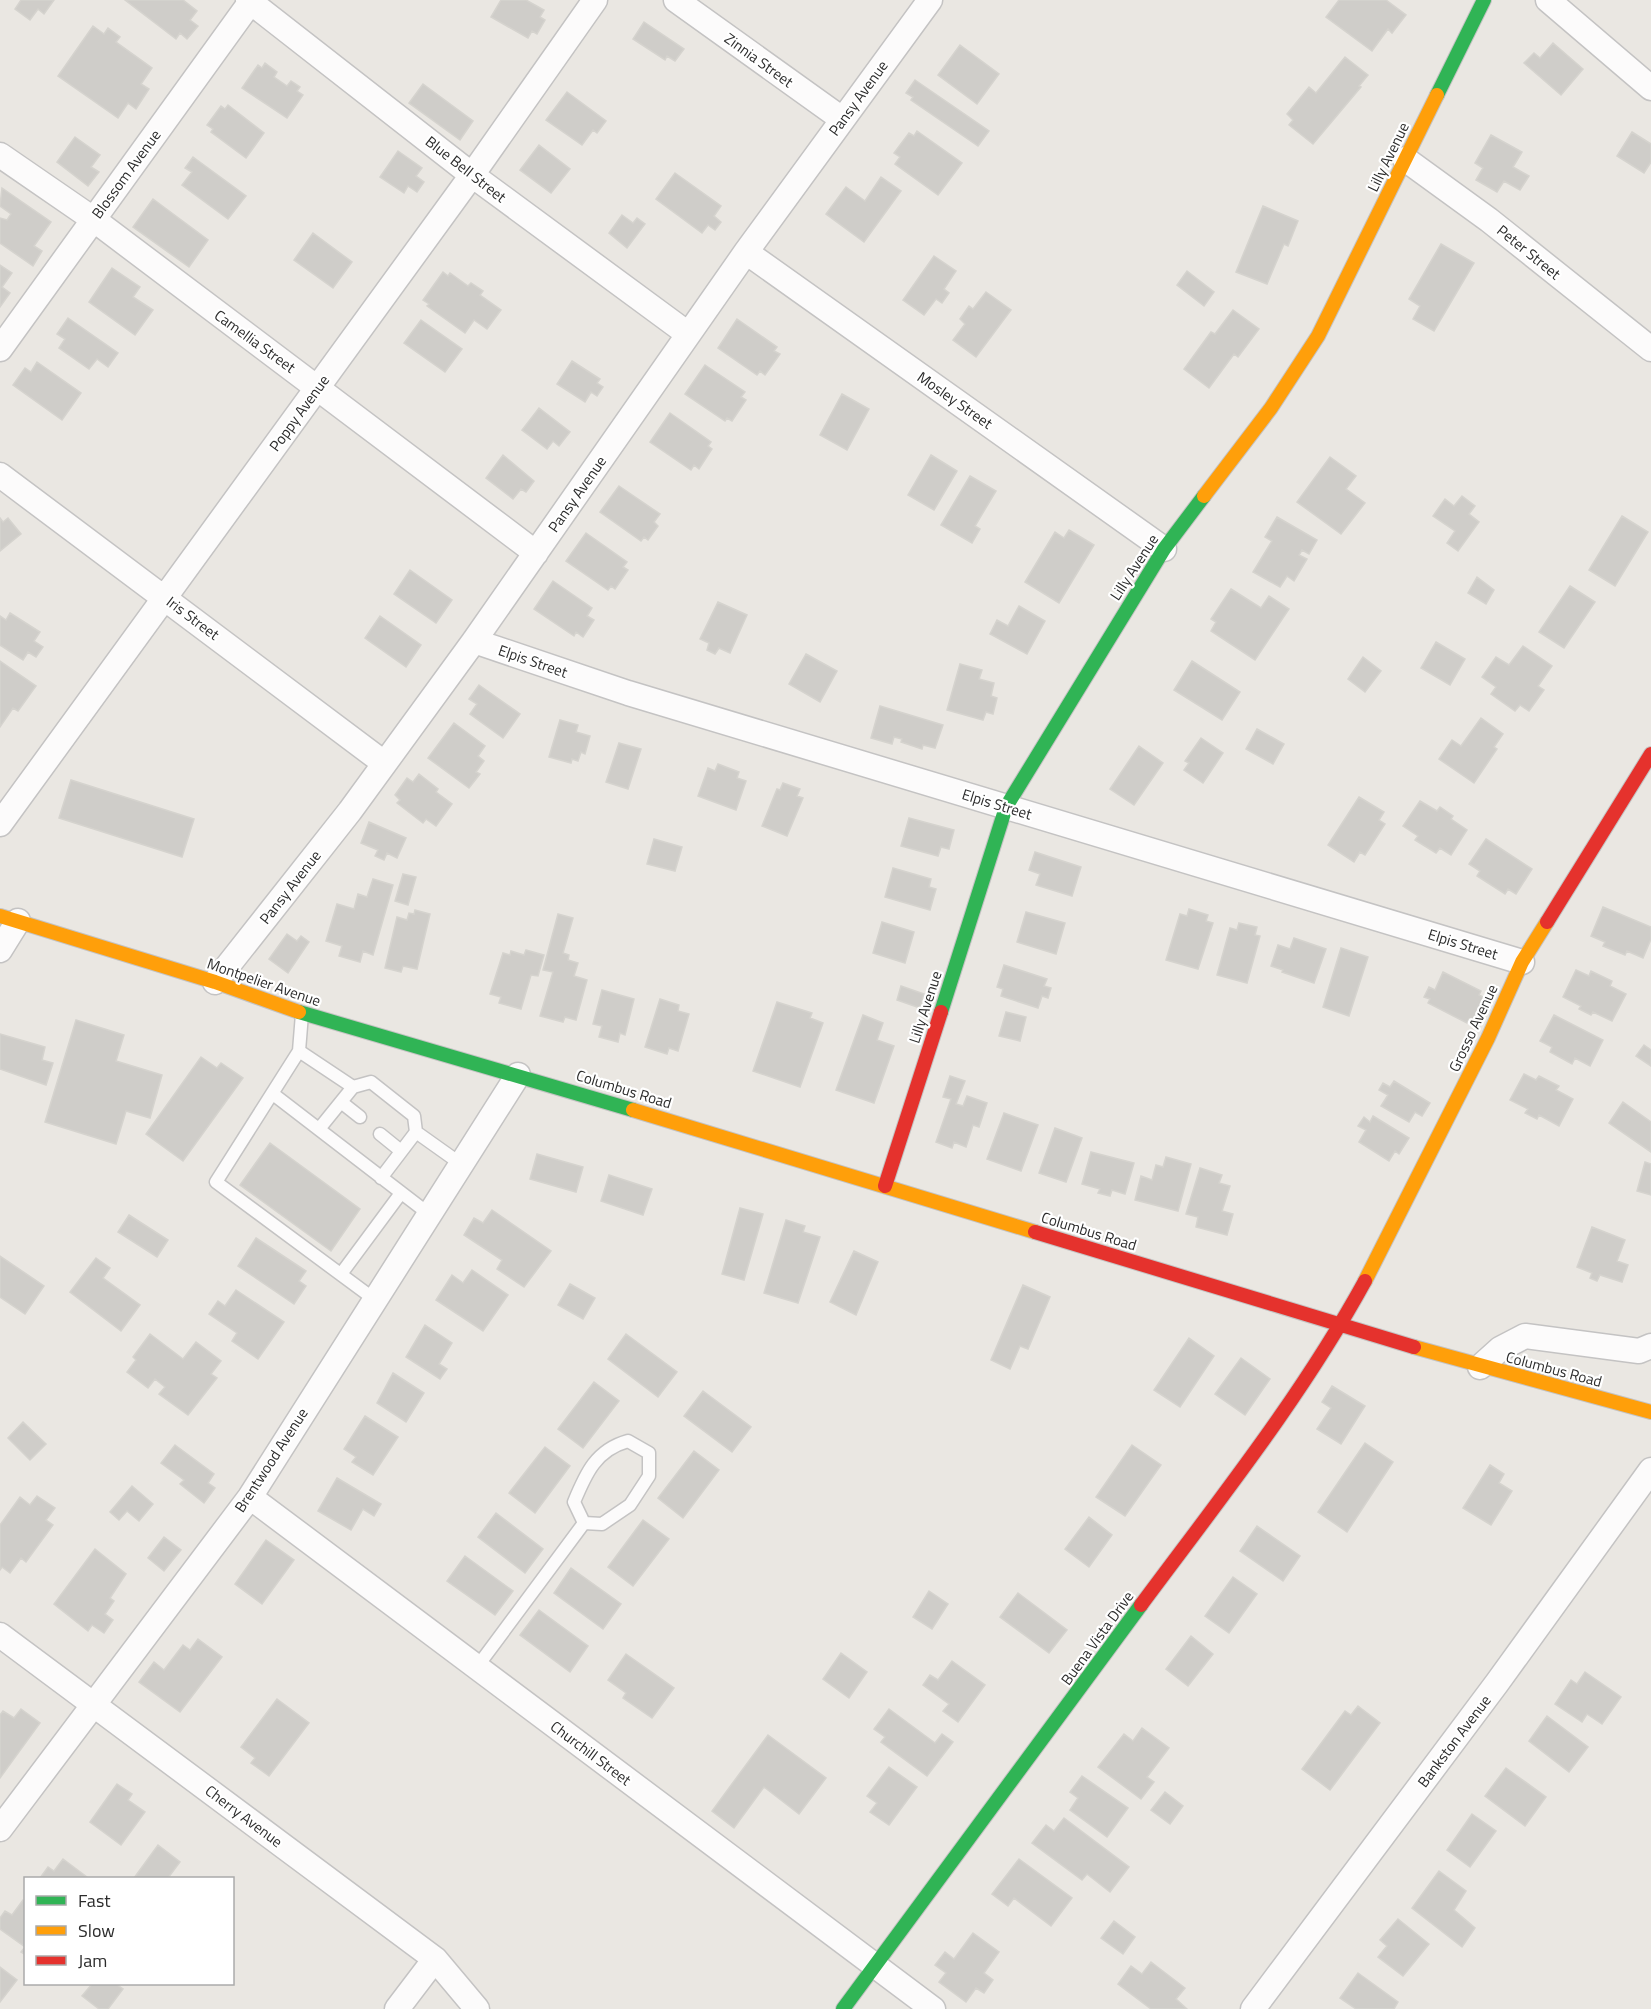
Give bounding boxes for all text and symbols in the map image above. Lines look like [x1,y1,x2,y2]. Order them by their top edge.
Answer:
street label: Zinnia Street [720,27,799,93]
street label: Pansy Avenue [823,55,893,141]
street label: Lilly Avenue [1361,118,1415,196]
street label: Blossom Avenue [86,125,166,223]
street label: Blue Bell Street [421,130,512,208]
street label: Peter Street [1492,219,1566,285]
street label: Camellia Street [210,304,301,379]
street label: Mosley Street [913,365,998,435]
street label: Poppy Avenue [263,370,335,456]
street label: Pansy Avenue [542,451,612,537]
street label: Lilly Avenue [1104,529,1164,605]
street label: Iris Street [162,590,225,646]
street label: Elpis Street [495,638,571,684]
street label: Elpis Street [959,782,1035,826]
street label: Pansy Avenue [254,845,326,929]
street label: Elpis Street [1425,922,1501,966]
street label: Montpelier Avenue [204,952,324,1012]
street label: Lilly Avenue [902,968,948,1046]
street label: Grosso Avenue [1443,980,1503,1076]
street label: Columbus Road [574,1064,674,1114]
street label: Columbus Road [1039,1206,1139,1256]
street label: Columbus Road [1503,1345,1605,1393]
street label: Brentwood Avenue [229,1403,313,1517]
street label: Buena Vista Drive [1055,1586,1139,1690]
street label: Bankston Avenue [1412,1690,1496,1792]
street label: Churchill Street [546,1715,637,1792]
street label: Cherry Avenue [200,1779,288,1853]
legend [24,1877,234,1985]
text: Fast [78,1887,111,1914]
text: Slow [78,1917,115,1944]
text: Jam [78,1947,107,1974]

